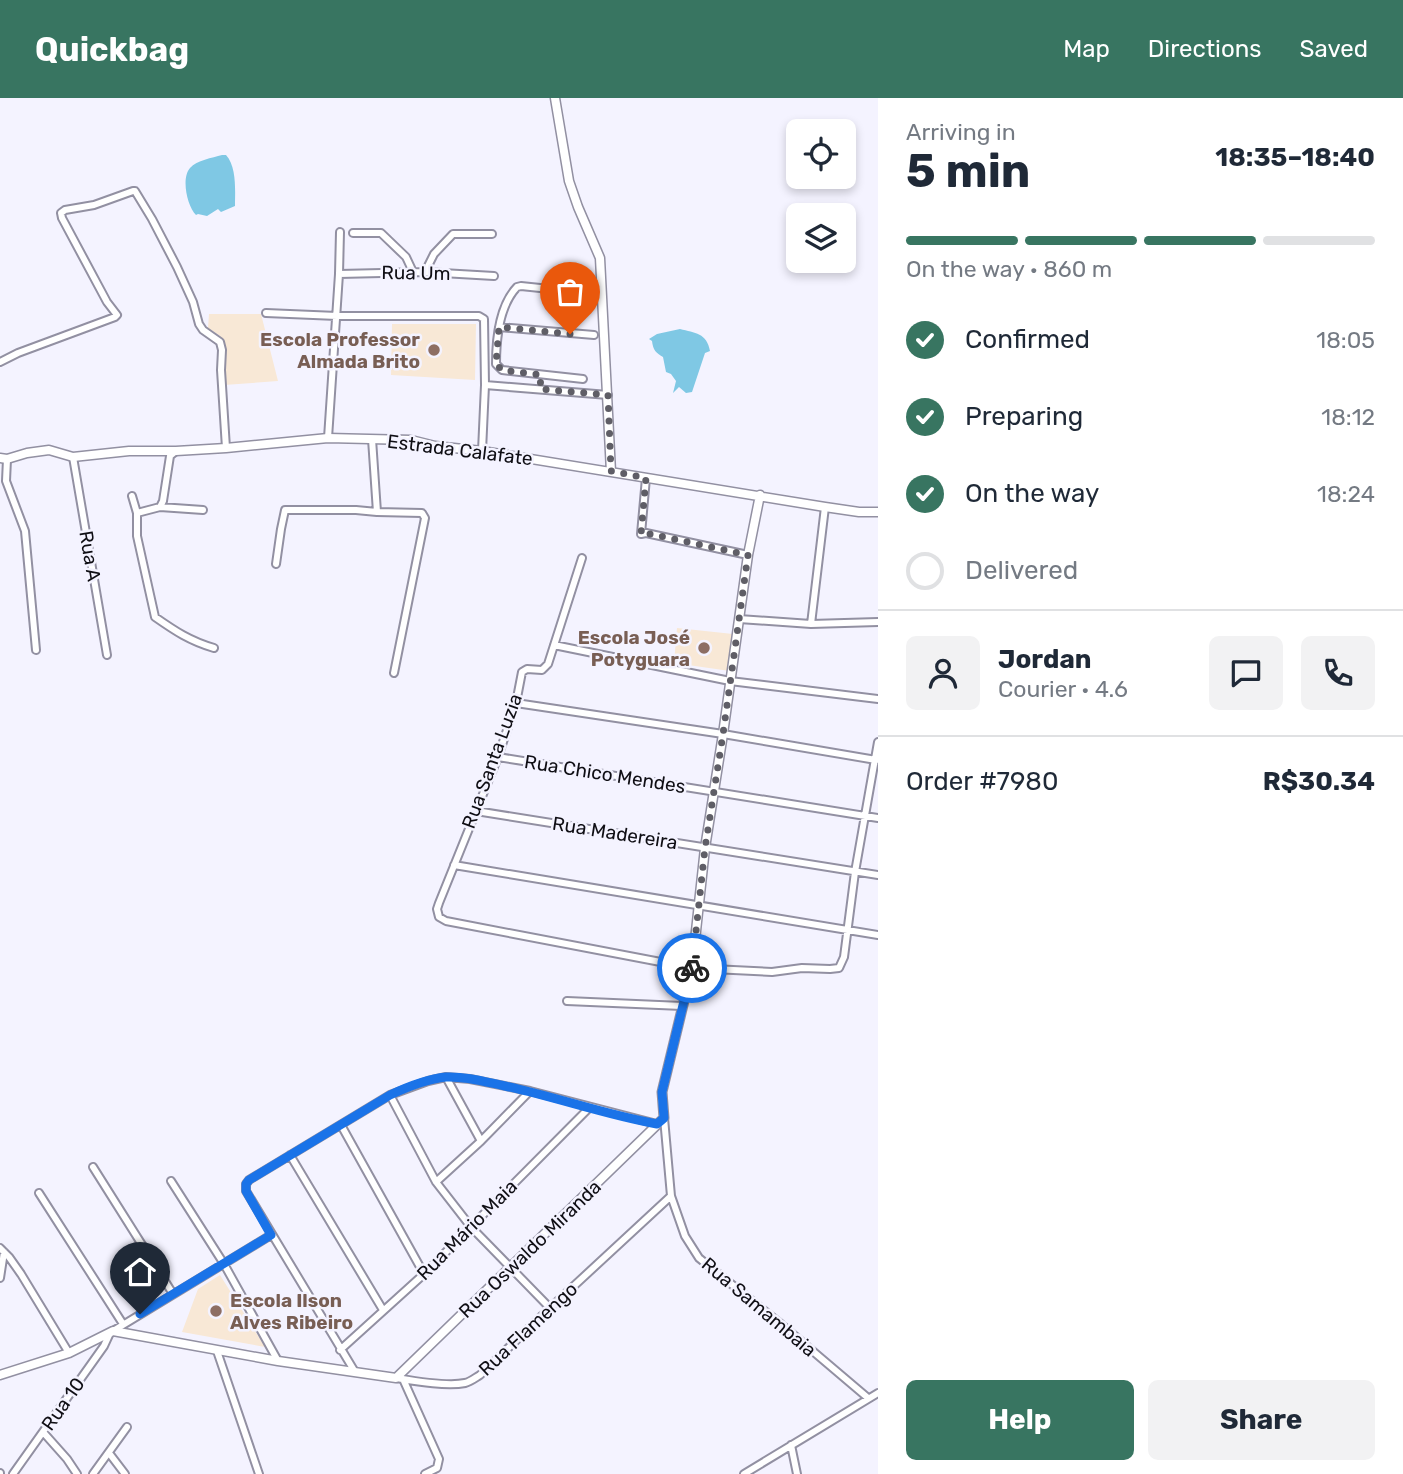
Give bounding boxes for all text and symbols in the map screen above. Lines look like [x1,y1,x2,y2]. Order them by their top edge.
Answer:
text: Quickbag [35,30,189,69]
text: Map [1063,35,1110,63]
text: Directions [1148,35,1261,63]
text: Saved [1299,35,1368,63]
text: Arriving in [906,118,1016,146]
map controls [786,119,856,273]
button: locate [786,119,856,189]
text: 18:35–18:40 [1215,142,1375,173]
text: 5 min [906,144,1030,199]
button: layers [786,203,856,273]
text: On the way · 860 m [906,255,1112,283]
street label: Rua Um [381,261,451,285]
pin [540,262,600,334]
icon: bag [551,273,589,311]
icon: check [906,321,944,359]
text: Confirmed [965,324,1090,355]
text: 18:05 [1316,326,1375,354]
place label: Escola Professor Almada Brito [260,328,420,373]
marker: Escola Professor Almada Brito [426,342,442,358]
icon: check [906,398,944,436]
text: Preparing [965,401,1083,432]
text: 18:12 [1321,403,1375,431]
street label: Estrada Calafate [386,430,534,470]
icon: check [906,475,944,513]
text: On the way [965,478,1099,509]
text: 18:24 [1317,480,1375,508]
street label: Rua A [74,529,106,583]
text: Delivered [965,555,1078,586]
place label: Escola José Potyguara [578,626,690,671]
button: person [906,636,980,710]
button: chat [1209,636,1283,710]
button: phone [1301,636,1375,710]
marker: Escola José Potyguara [696,640,712,656]
text: Jordan [998,644,1091,675]
text: Courier · 4.6 [998,675,1128,703]
street label: Rua Santa Luzia [457,690,527,832]
street label: Rua Chico Mendes [523,750,687,798]
text: Order #7980 [906,766,1058,797]
text: R$30.34 [1263,766,1375,797]
street label: Rua Madereira [551,812,679,854]
courier [657,933,727,1003]
icon: bike [673,949,711,987]
street label: Rua Mário Maia [412,1175,522,1285]
street label: Rua Oswaldo Miranda [454,1175,606,1323]
pin [110,1242,170,1314]
street label: Rua Samambaia [697,1252,821,1362]
icon: home [121,1253,159,1291]
street label: Rua Flamengo [474,1277,582,1381]
place label: Escola Ilson Alves Ribeiro [230,1289,353,1334]
marker: Escola Ilson Alves Ribeiro [208,1303,224,1319]
street label: Rua 10 [37,1373,89,1435]
button: Help [906,1380,1134,1460]
button: Share [1148,1380,1375,1460]

